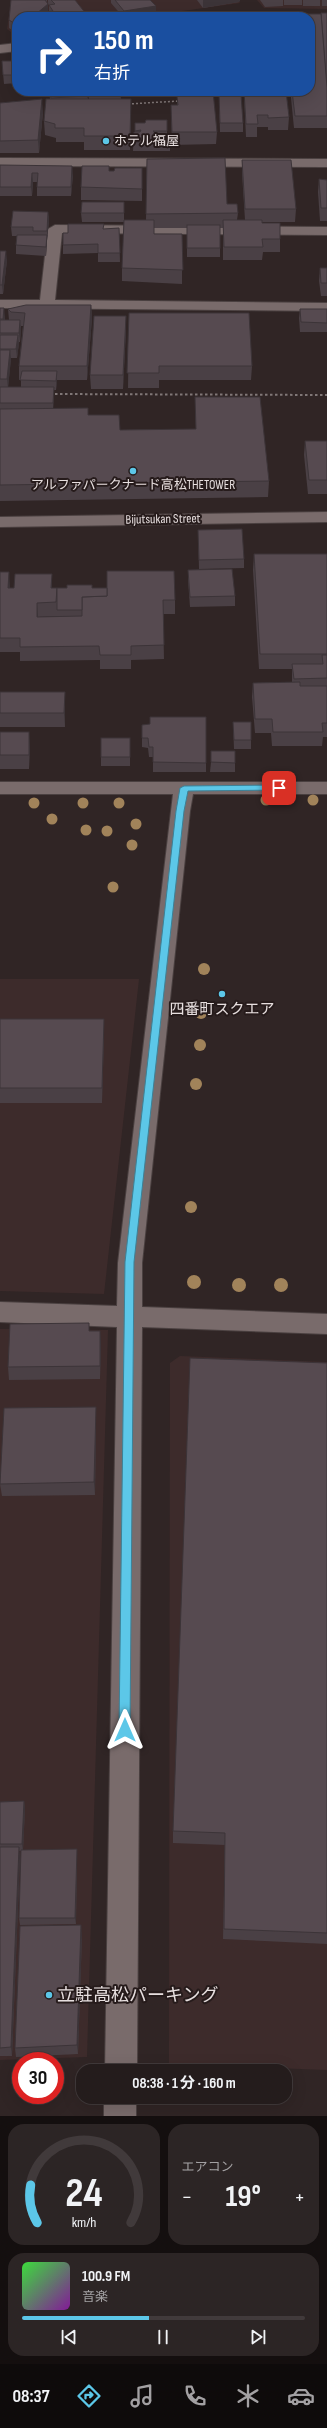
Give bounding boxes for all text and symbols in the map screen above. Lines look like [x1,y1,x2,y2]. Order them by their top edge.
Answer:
text: 150 m [94,24,154,57]
icon: right [28,28,80,80]
text: 右折 [94,63,130,84]
place label: ホテル福屋 [114,133,179,149]
marker: ホテル福屋 [101,136,111,146]
marker: アルファパークナード高松THETOWER [128,466,138,476]
place label: アルファパークナード高松THETOWER [31,477,235,493]
street label: Bijutsukan Street [125,510,201,528]
pin [262,771,296,805]
icon: arrive [268,777,290,799]
marker: 四番町スクエア [217,989,227,999]
place label: 四番町スクエア [169,1000,275,1019]
position arrow [104,1709,146,1751]
place label: 立駐高松パーキング [57,1985,218,2006]
marker: 立駐高松パーキング [44,1990,54,2000]
speed limit sign: 30 [12,2052,64,2104]
text: 08:38 · 1 分 · 160 m [132,2074,236,2093]
text: エアコン [182,2159,234,2175]
text: 24 [65,2168,102,2217]
text: 19° [226,2179,261,2215]
text: − [182,2184,192,2211]
text: + [294,2184,305,2211]
text: km/h [71,2213,96,2230]
text: 100.9 FM [82,2267,130,2286]
text: 音楽 [82,2289,108,2305]
icon: previous [58,2326,80,2348]
icon: pause [152,2326,174,2348]
icon: next [247,2326,269,2348]
icon: directions [75,2382,103,2410]
icon: music [128,2382,156,2410]
icon: phone [181,2382,209,2410]
icon: climate [234,2382,262,2410]
icon: car [287,2382,315,2410]
text: 08:37 [13,2386,50,2407]

